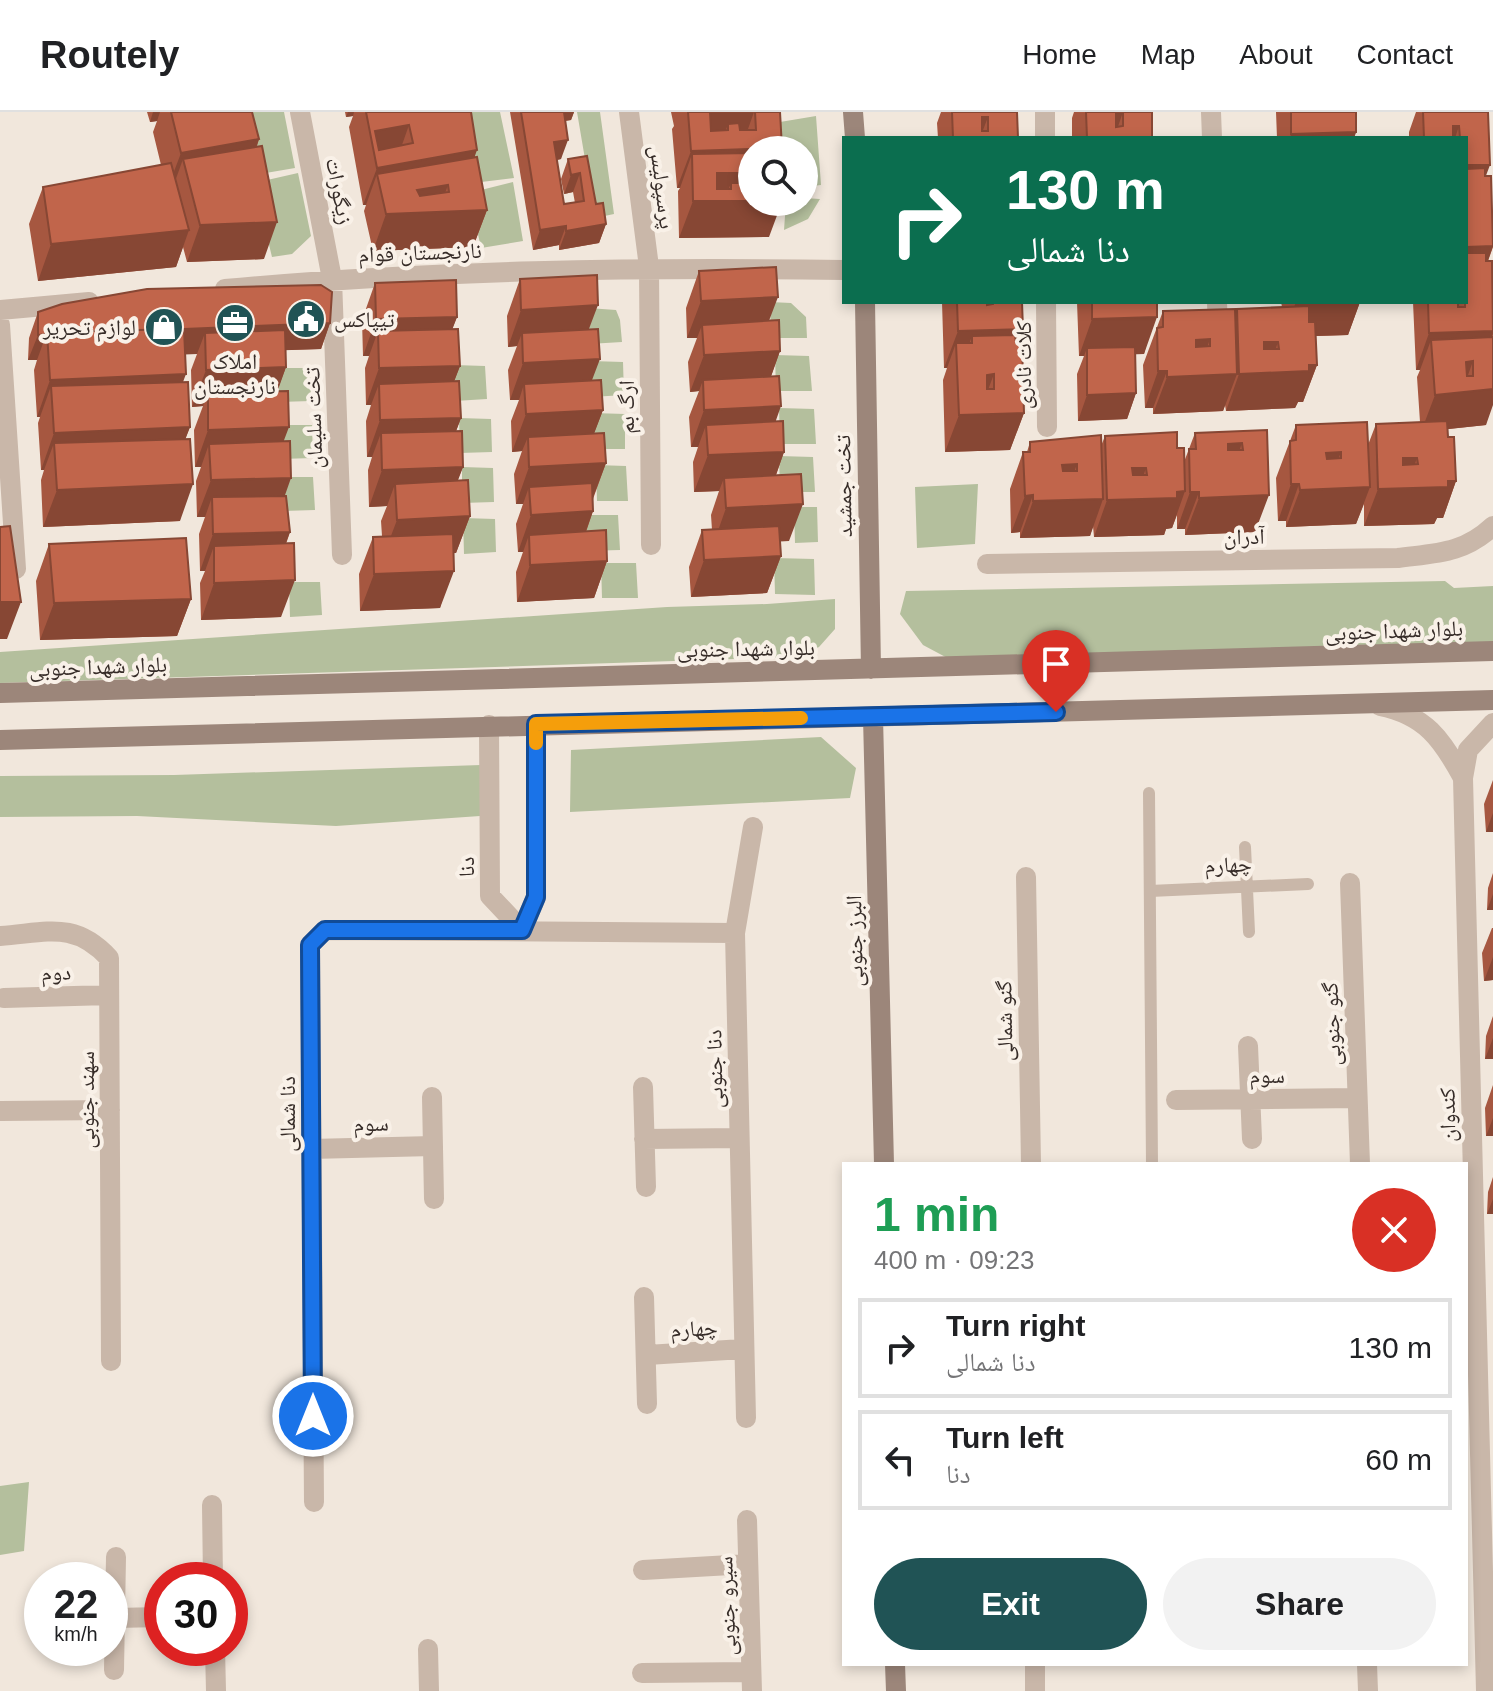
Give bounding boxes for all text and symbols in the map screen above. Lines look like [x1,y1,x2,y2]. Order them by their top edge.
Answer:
text: Routely [40,34,179,76]
text: Home [1022,39,1097,70]
text: Map [1141,39,1195,70]
text: About [1239,39,1313,70]
text: Contact [1357,39,1453,70]
map controls [738,136,818,216]
button: search [738,136,818,216]
street label: پرسپولیس [644,144,680,230]
street label: زیگورات [321,156,358,226]
text: 130 m [1006,158,1165,221]
icon: right [874,168,978,272]
text: دنا شمالی [1006,229,1130,270]
street label: نارنجستان قوام [358,238,482,269]
public building icon: تیپاکس [285,298,327,340]
office icon: املاک نارنجستان [214,302,256,344]
shop icon: لوازم تحریر [143,306,185,348]
place label: تیپاکس [334,307,395,333]
place label: لوازم تحریر [42,315,136,342]
street label: کلات نادری [1011,321,1037,409]
place label: املاک نارنجستان [194,349,276,400]
street label: تخت سلیمان [299,366,329,469]
street label: ارگ بم [614,380,641,434]
street label: تخت جمشید [830,434,857,537]
street label: آدران [1223,524,1265,550]
street label: بلوار شهدا جنوبی [1325,616,1463,646]
pin [1022,630,1090,712]
street label: بلوار شهدا جنوبی [677,635,815,663]
icon: arrive [1034,642,1078,686]
street label: بلوار شهدا جنوبی [29,652,167,682]
street label: چهارم [1204,851,1252,880]
street label: دنا [454,857,479,877]
street label: البرز جنوبی [841,895,869,987]
street label: دوم [41,959,72,988]
street label: گنو شمالی [991,980,1019,1062]
street label: گنو جنوبی [1318,982,1346,1066]
street label: دنا جنوبی [701,1029,729,1109]
street label: سهند جنوبی [74,1051,100,1149]
street label: سوم [1249,1063,1285,1090]
street label: دنا شمالی [275,1076,301,1152]
street label: کندوان [1435,1088,1461,1142]
street label: سوم [353,1110,389,1139]
text: 1 min [874,1188,999,1241]
button: close [1352,1188,1436,1272]
text: 400 m · 09:23 [874,1245,1034,1275]
text: Turn right [946,1309,1085,1342]
street label: چهارم [670,1315,718,1344]
icon: right [878,1326,922,1370]
text: 130 m [1349,1331,1432,1364]
text: دنا شمالی [946,1347,1036,1377]
position arrow [271,1374,355,1458]
text: Turn left [946,1421,1064,1454]
icon: left [878,1438,922,1482]
text: 60 m [1365,1443,1432,1476]
text: دنا [946,1459,971,1489]
street label: سیرو جنوبی [712,1556,742,1656]
button: Exit [874,1558,1147,1650]
button: Share [1163,1558,1436,1650]
speed limit sign: 30 [144,1562,248,1666]
text: 22 [54,1582,98,1626]
text: km/h [54,1623,98,1645]

